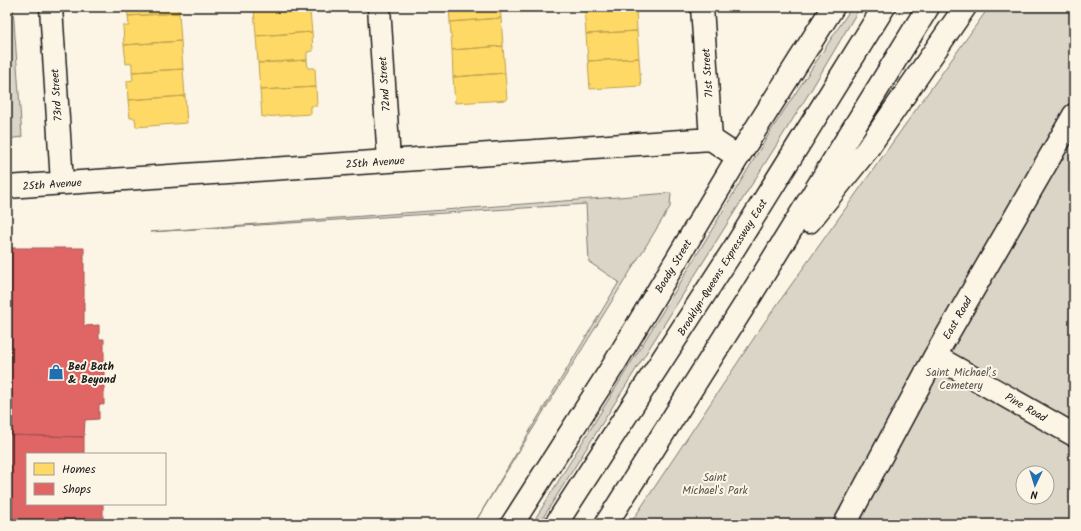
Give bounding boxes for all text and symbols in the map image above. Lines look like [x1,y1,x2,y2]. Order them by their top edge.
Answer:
street label: 71st Street [697,47,719,98]
street label: 72nd Street [374,55,396,112]
street label: 73rd Street [46,67,68,122]
street label: 25th Avenue [345,152,405,174]
street label: 25th Avenue [22,174,82,196]
street label: Brooklyn-Queens Expressway East [673,195,773,340]
street label: Boody Street [651,236,697,297]
street label: East Road [938,293,978,343]
place label: Bed Bath & Beyond [68,358,117,389]
shop icon: Bed Bath & Beyond [47,363,65,381]
park label: Saint Michael’s Cemetery [926,364,997,395]
street label: Pine Road [1001,389,1050,427]
legend [26,453,166,505]
text: Homes [62,460,96,479]
north arrow [1015,465,1055,505]
park label: Saint Michael's Park [682,469,749,500]
text: Shops [62,480,91,499]
text: N [1030,485,1038,503]

